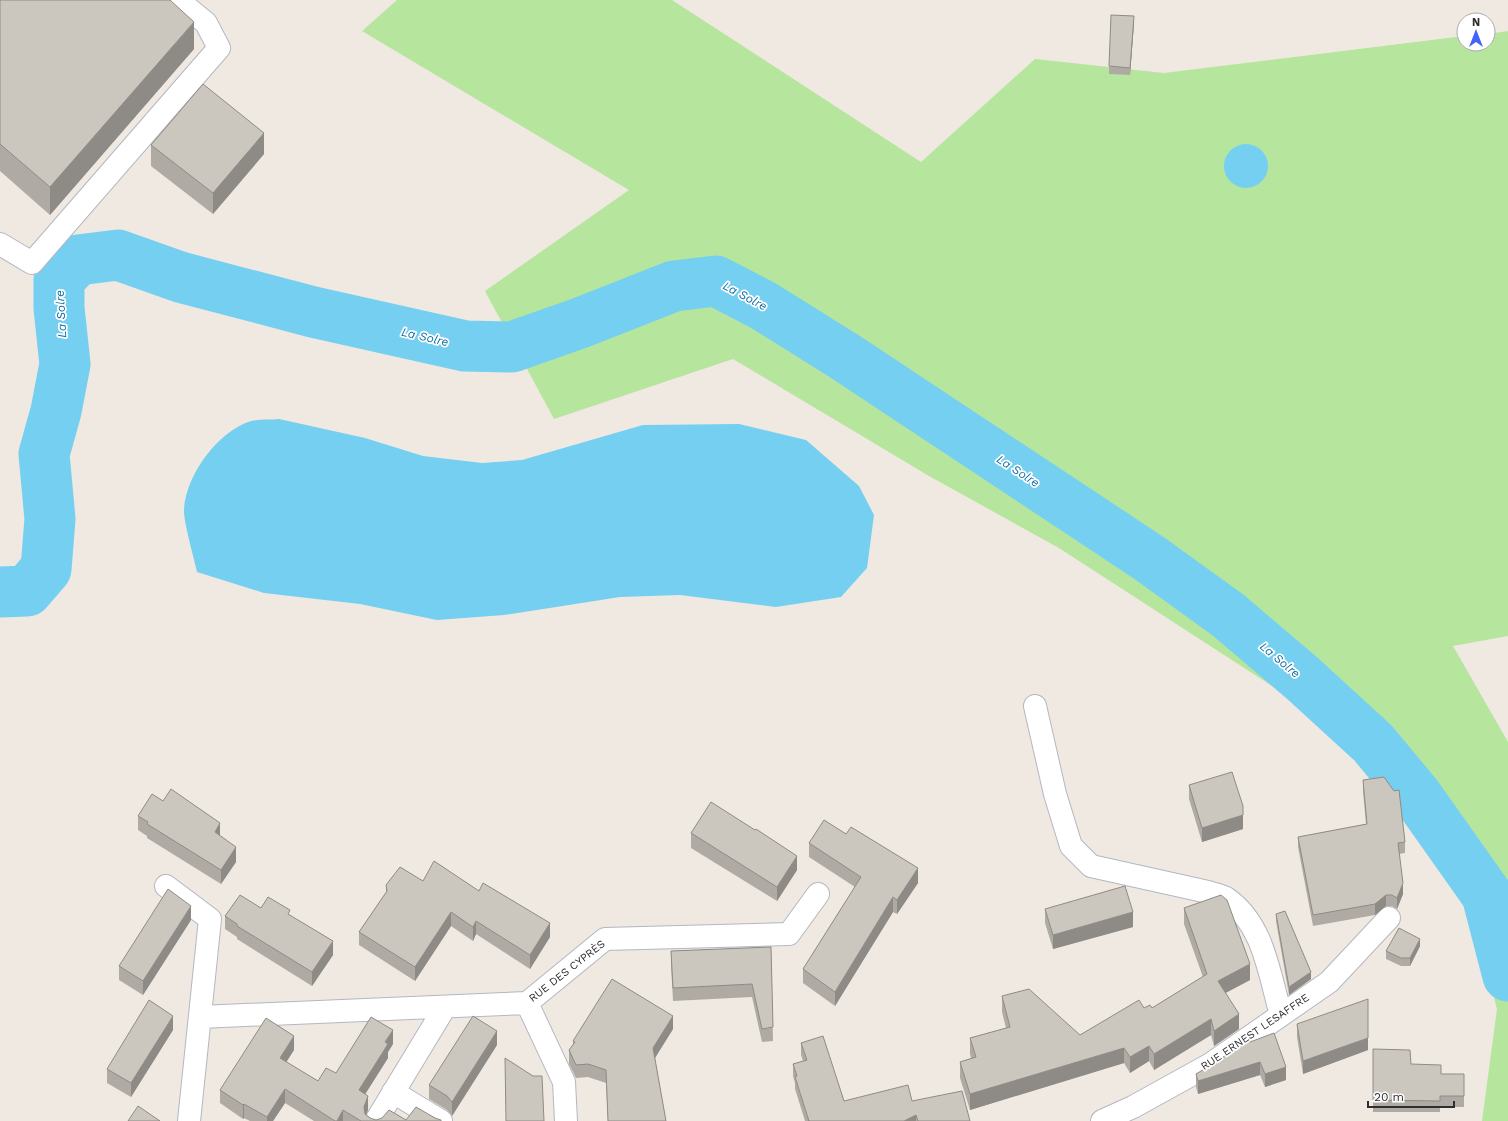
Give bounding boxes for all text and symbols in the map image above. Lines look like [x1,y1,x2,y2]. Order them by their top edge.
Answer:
north arrow [1456,12,1496,52]
text: N [1472,16,1480,29]
water label: La Solre [721,279,770,314]
water label: La Solre [53,290,69,338]
water label: La Solre [400,325,450,349]
water label: La Solre [994,452,1042,490]
water label: La Solre [1257,639,1303,681]
street label: RUE DES CYPRÈS [526,936,608,1005]
street label: RUE ERNEST LESAFFRE [1198,991,1312,1073]
scale bar [1368,1083,1454,1109]
text: 20 m [1374,1090,1404,1104]

